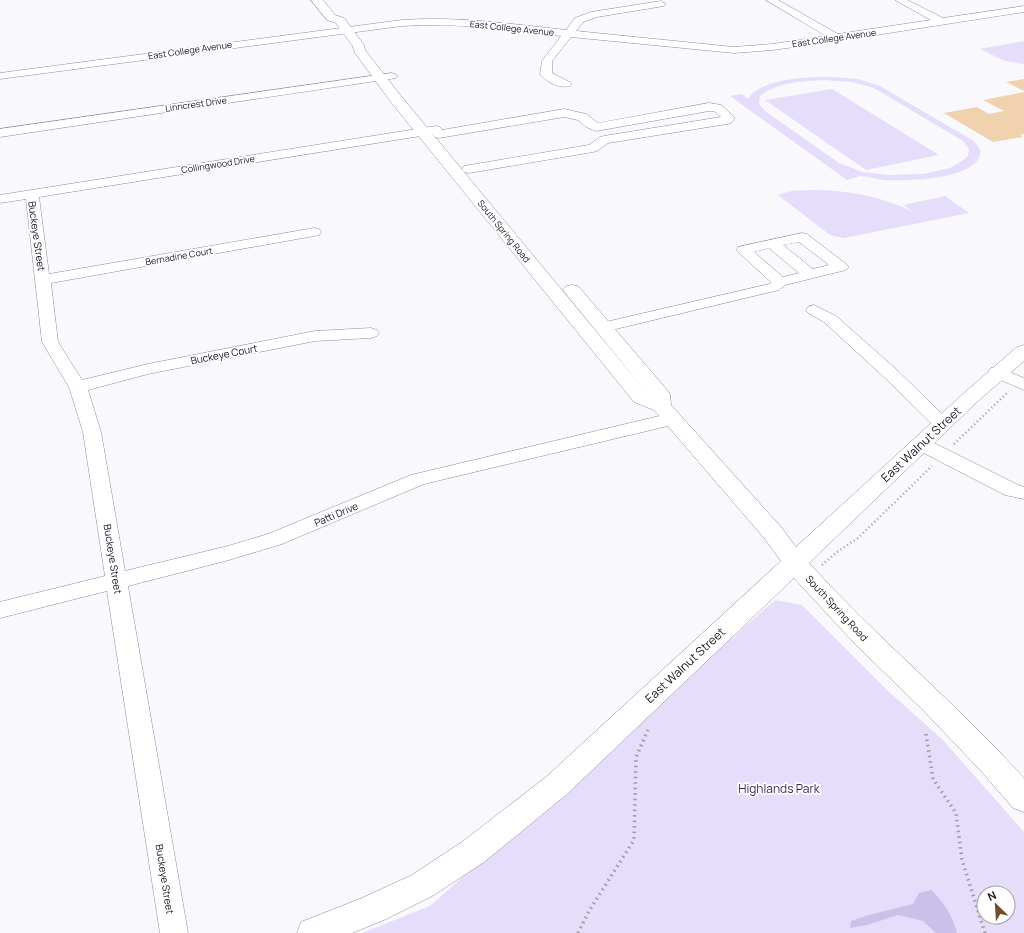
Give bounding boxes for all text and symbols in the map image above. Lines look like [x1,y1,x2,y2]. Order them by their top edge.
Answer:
street label: East College Avenue [469,17,555,39]
street label: East College Avenue [791,26,877,50]
street label: East College Avenue [147,38,233,62]
street label: Linncrest Drive [164,93,228,115]
street label: Collingwood Drive [180,152,256,176]
street label: South Spring Road [475,197,533,265]
street label: Buckeye Street [25,200,49,272]
street label: Bernadine Court [144,244,214,268]
street label: Buckeye Court [189,341,259,367]
street label: East Walnut Street [877,402,965,486]
street label: Patti Drive [312,498,360,530]
street label: Buckeye Street [101,523,125,595]
street label: South Spring Road [803,572,871,644]
street label: East Walnut Street [641,623,729,707]
park label: Highlands Park [738,780,821,797]
street label: Buckeye Street [153,843,177,915]
north arrow [976,885,1016,925]
text: N [985,887,998,904]

